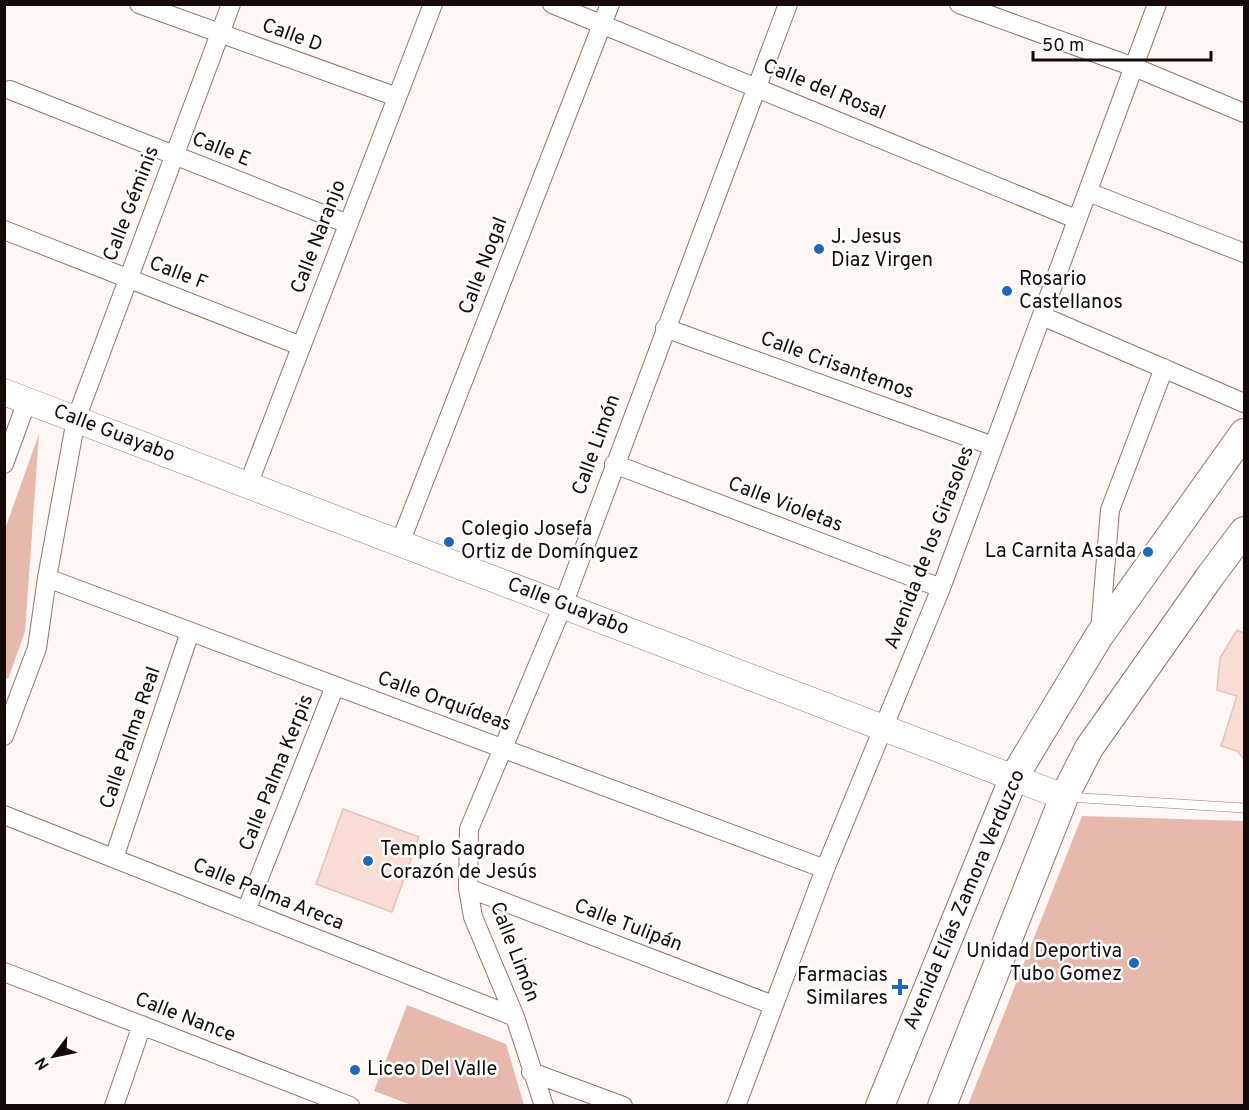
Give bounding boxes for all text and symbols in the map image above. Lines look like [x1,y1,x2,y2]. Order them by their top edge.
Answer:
street label: Calle D [258,13,326,59]
scale bar [1033,24,1212,62]
text: 50 m [1042,35,1084,58]
street label: Calle del Rosal [759,54,889,126]
street label: Calle E [188,126,254,174]
street label: Calle Géminis [98,143,166,265]
street label: Calle Naranjo [285,176,353,298]
street label: Calle Nogal [454,214,514,318]
place label: J. Jesus Diaz Virgen [831,225,933,274]
marker: J. Jesus Diaz Virgen [812,242,826,256]
street label: Calle F [145,251,211,297]
place label: Rosario Castellanos [1019,267,1123,316]
marker: Rosario Castellanos [1000,284,1014,298]
street label: Calle Crisantemos [756,326,918,406]
street label: Calle Limón [567,391,627,499]
street label: Calle Guayabo [49,399,179,469]
street label: Avenida de los Girasoles [879,443,981,653]
street label: Calle Violetas [724,471,846,539]
place label: Colegio Josefa Ortiz de Domínguez [461,517,639,566]
marker: Colegio Josefa Ortiz de Domínguez [442,535,456,549]
place label: La Carnita Asada [985,539,1136,565]
marker: La Carnita Asada [1141,545,1155,559]
street label: Calle Guayabo [503,572,633,642]
street label: Calle Palma Real [94,663,168,813]
street label: Calle Orquídeas [373,666,515,738]
street label: Calle Palma Kerpis [234,691,320,855]
street label: Avenida Elías Zamora Verduzco [898,766,1032,1034]
place label: Templo Sagrado Corazón de Jesús [380,837,537,886]
street label: Calle Palma Areca [188,853,348,937]
marker: Templo Sagrado Corazón de Jesús [361,854,375,868]
street label: Calle Tulipán [570,893,686,959]
street label: Calle Limón [483,898,545,1006]
place label: Unidad Deportiva Tubo Gomez [966,939,1122,988]
marker: Unidad Deportiva Tubo Gomez [1127,956,1141,970]
place label: Farmacias Similares [797,963,888,1012]
marker: Farmacias Similares [893,980,907,994]
street label: Calle Nance [131,987,239,1049]
north arrow [24,1026,84,1086]
text: N [31,1053,55,1073]
place label: Liceo Del Valle [367,1057,497,1083]
marker: Liceo Del Valle [348,1063,362,1077]

